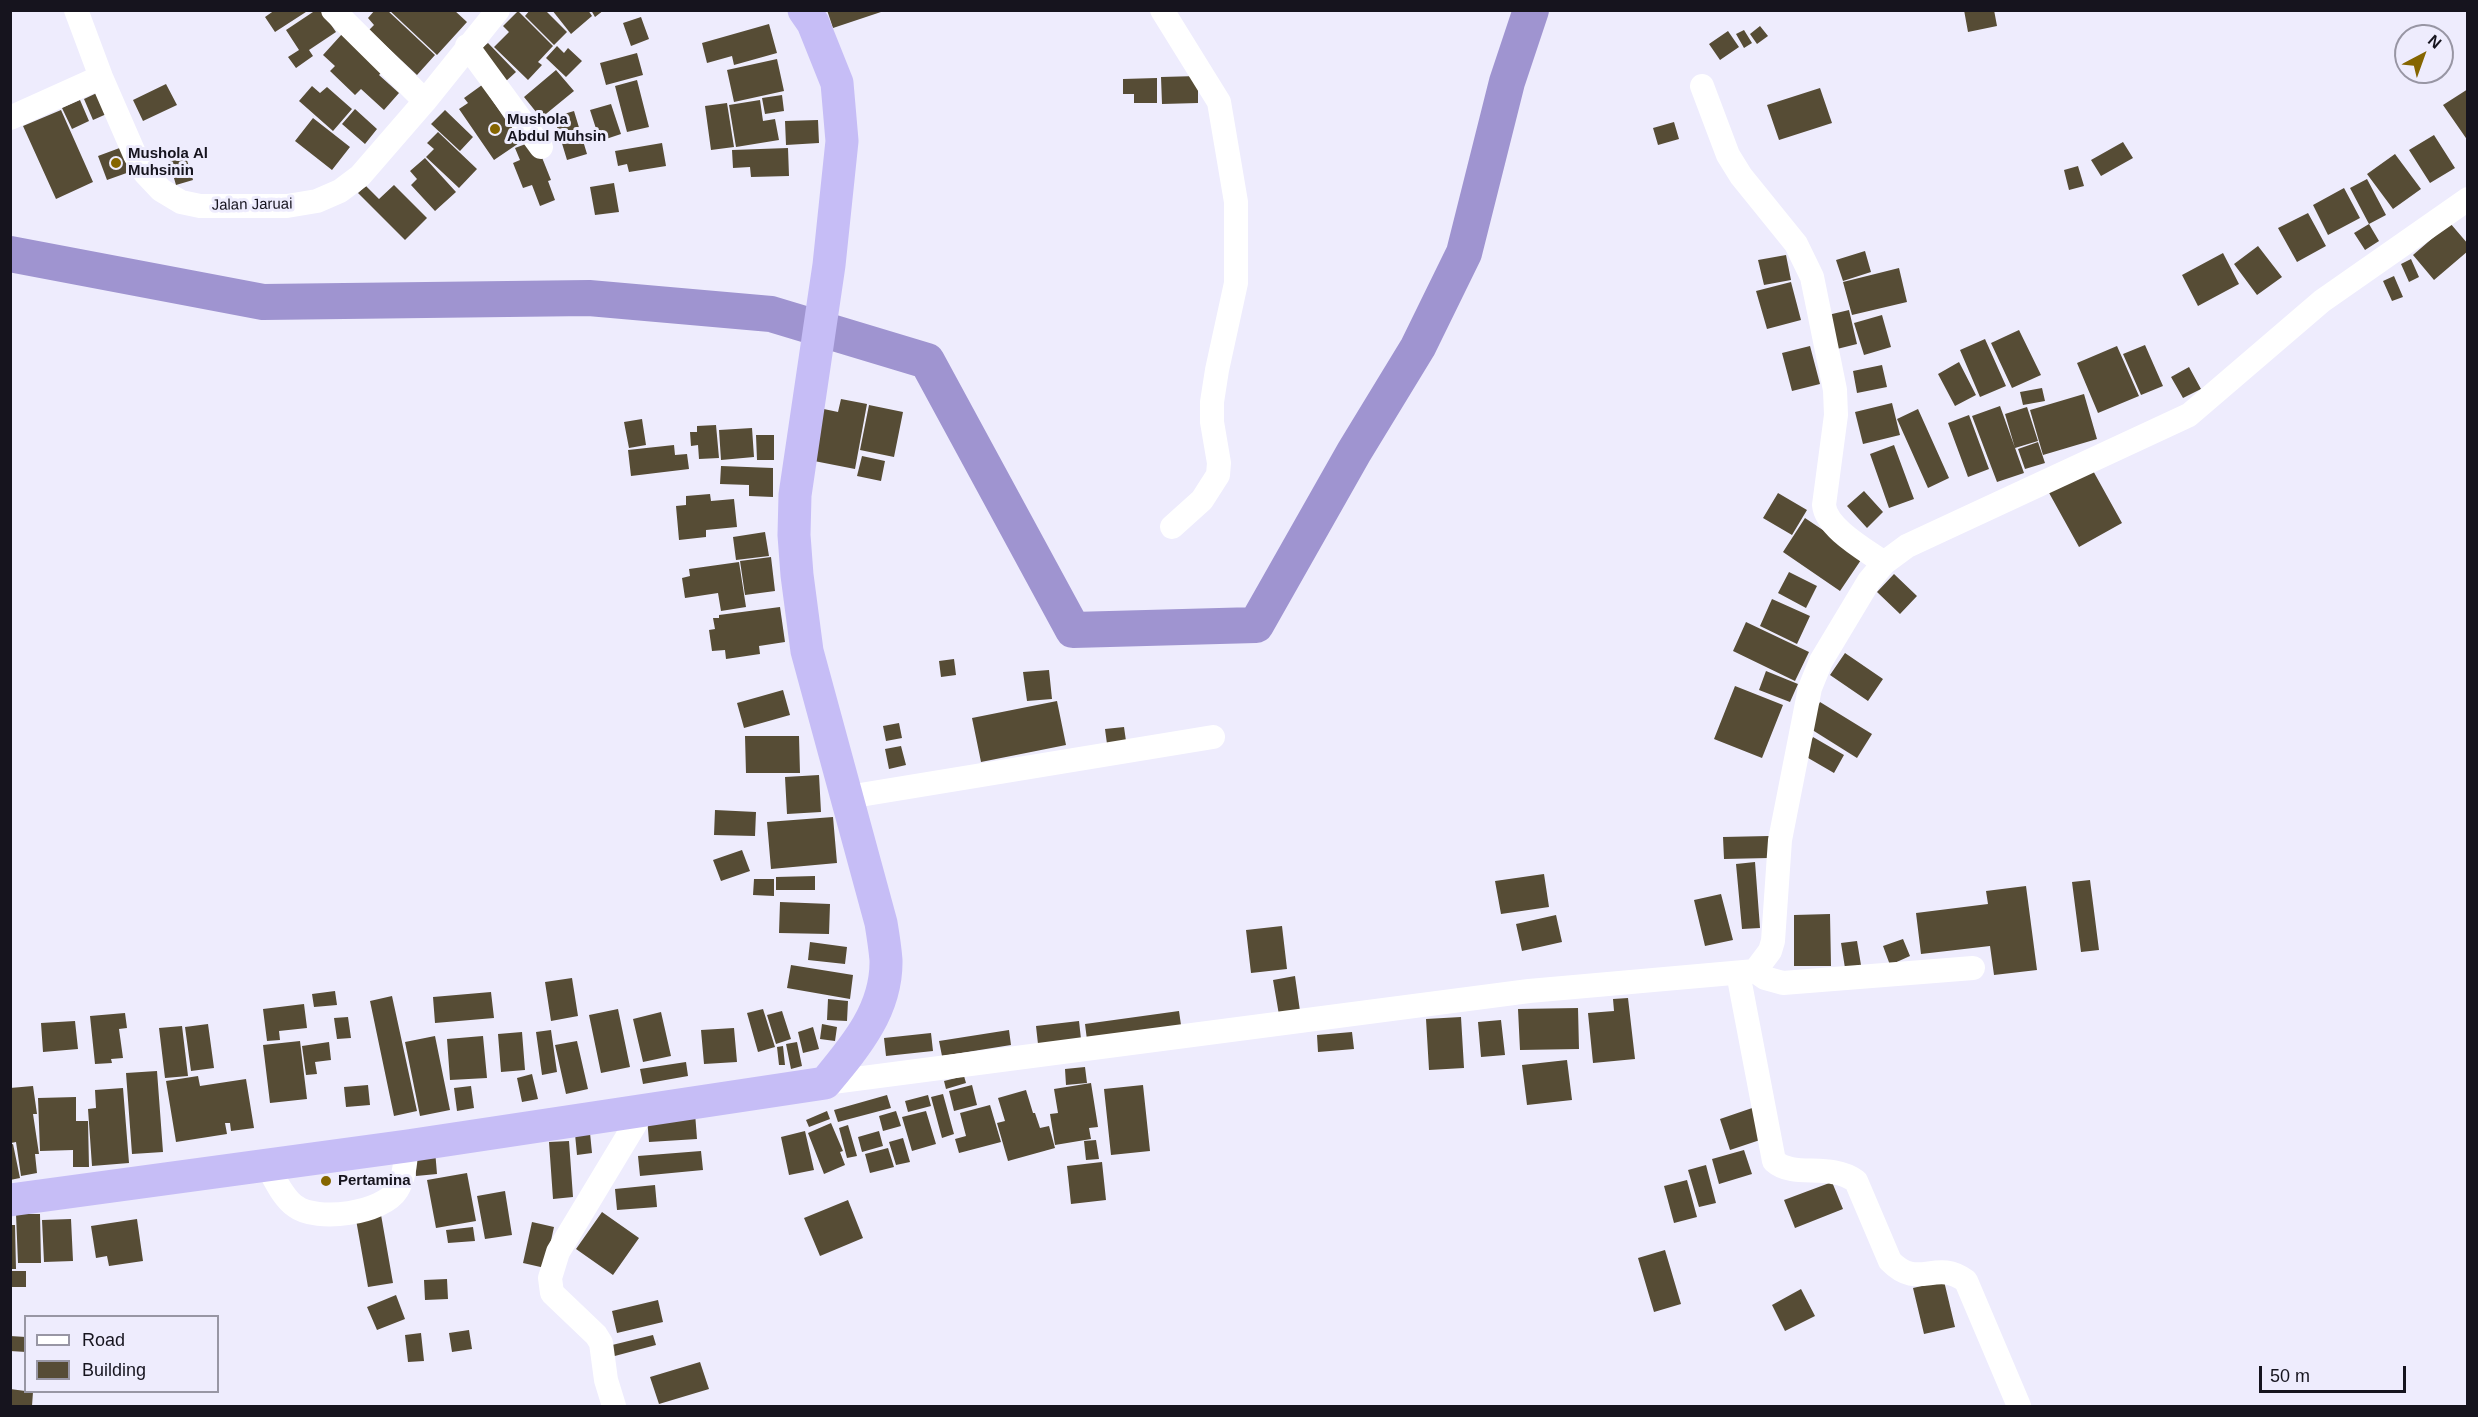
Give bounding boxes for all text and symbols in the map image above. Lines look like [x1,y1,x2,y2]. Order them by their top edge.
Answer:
north arrow [2394,24,2454,84]
text: N [2425,31,2445,52]
place label: Mushola Abdul Muhsin [507,111,606,146]
marker: Mushola Abdul Muhsin [488,122,502,136]
place label: Mushola Al Muhsinin [128,145,208,180]
marker: Mushola Al Muhsinin [109,156,123,170]
street label: Jalan Jaruai [211,195,293,215]
place label: Pertamina [338,1172,411,1190]
marker: Pertamina [319,1174,333,1188]
legend [24,1315,219,1393]
text: Road [82,1330,125,1350]
scale bar [2262,1354,2409,1392]
text: Building [82,1360,146,1380]
text: 50 m [2270,1366,2310,1386]

